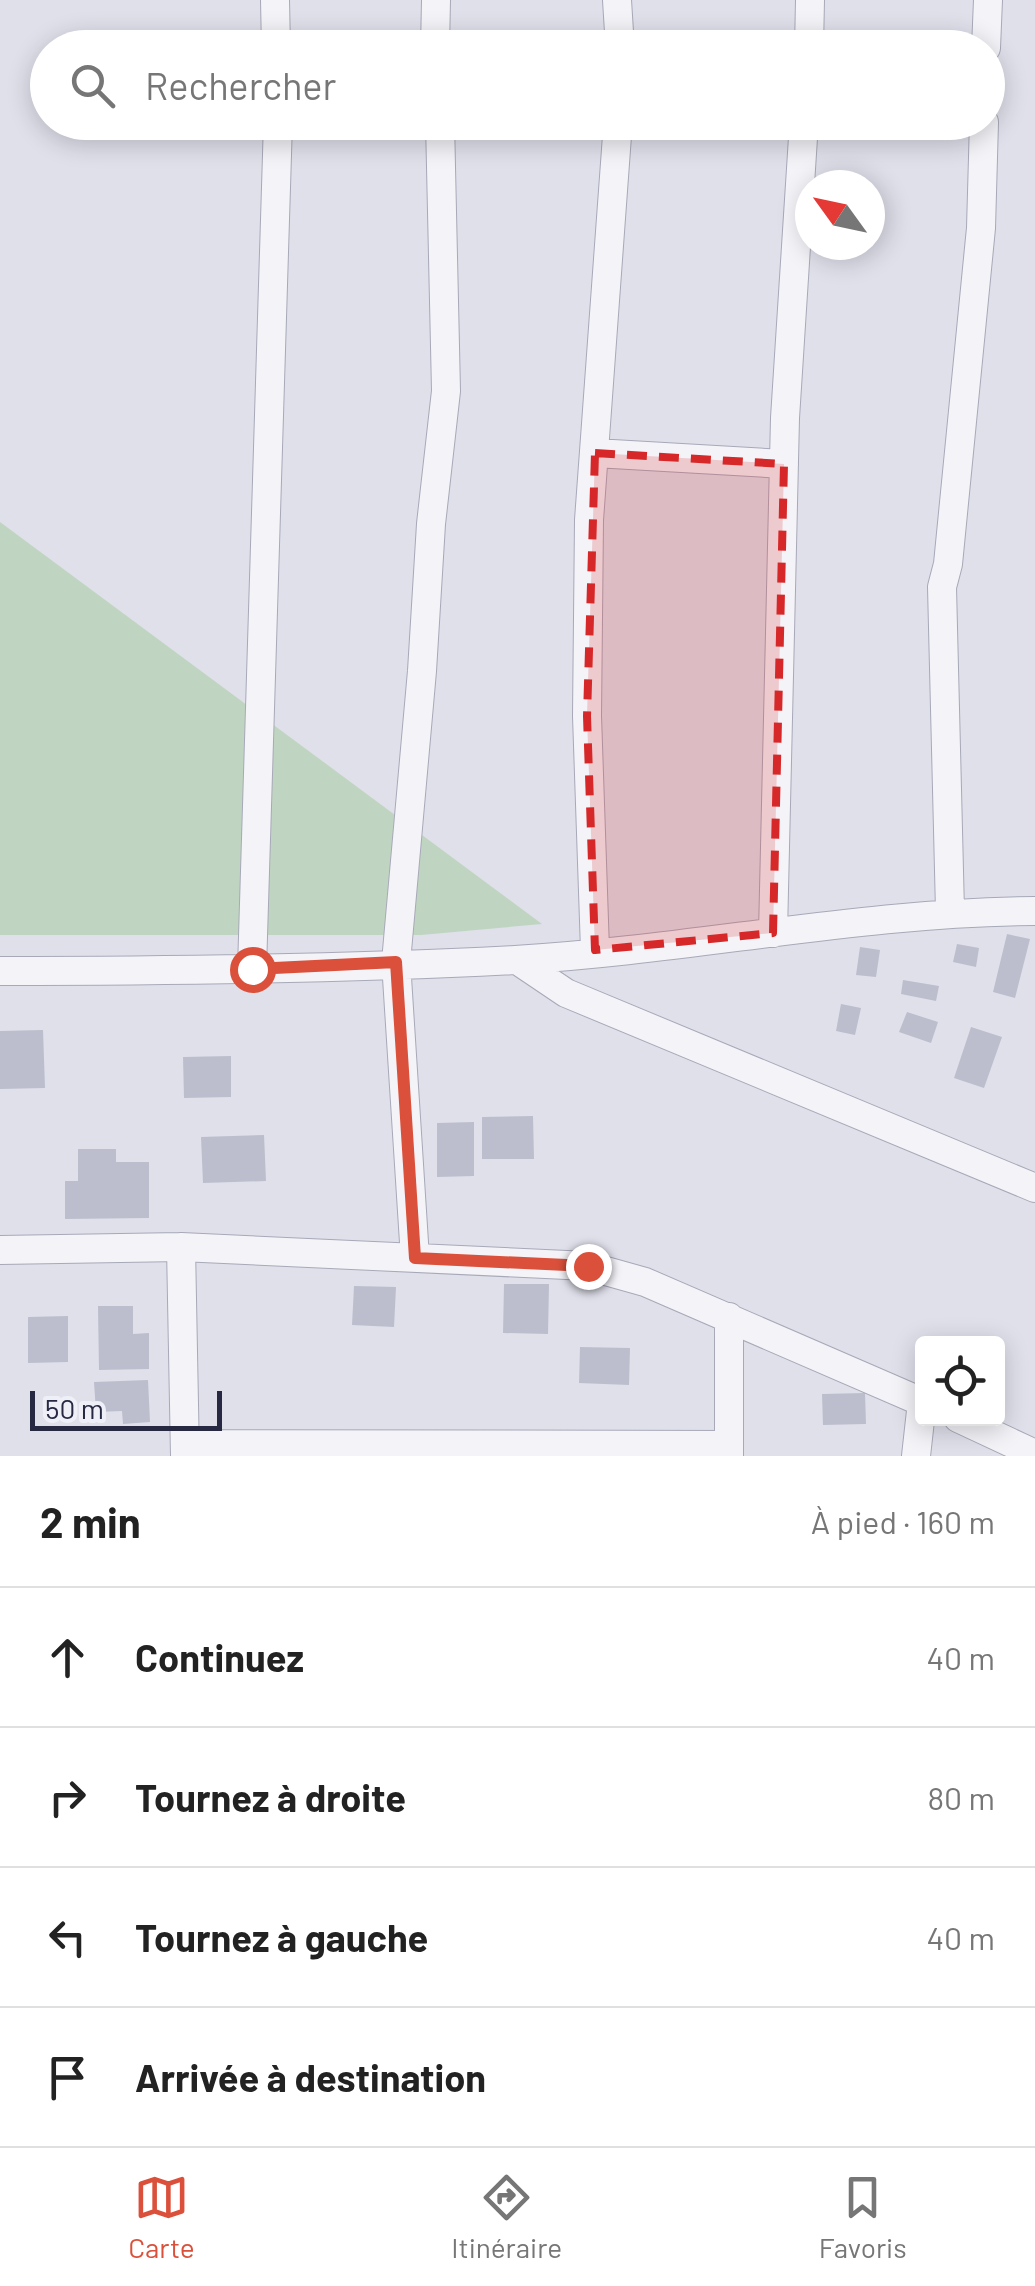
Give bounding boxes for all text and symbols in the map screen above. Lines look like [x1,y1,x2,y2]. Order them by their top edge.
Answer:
search box [30,30,1005,140]
icon: search [65,58,120,113]
text: Rechercher [145,62,336,108]
north arrow [795,170,885,260]
route start [230,947,276,993]
route end [566,1244,612,1290]
map controls [915,1336,1005,1426]
button: locate [915,1336,1005,1426]
scale bar [30,1386,222,1430]
text: 50 m [45,1391,104,1425]
text: 2 min [40,1496,141,1546]
text: À pied · 160 m [811,1502,995,1540]
icon: ahead [40,1630,95,1685]
text: Continuez [135,1634,304,1680]
text: 40 m [926,1638,995,1676]
icon: right [40,1770,95,1825]
text: Tournez à droite [135,1774,406,1820]
text: 80 m [927,1778,995,1816]
icon: left [40,1910,95,1965]
text: Tournez à gauche [135,1914,428,1960]
text: 40 m [926,1918,995,1956]
icon: arrive [40,2050,95,2105]
text: Arrivée à destination [135,2054,486,2100]
tab: Carte [128,2170,195,2264]
tab: Itinéraire [451,2170,562,2264]
tab: Favoris [819,2170,907,2264]

